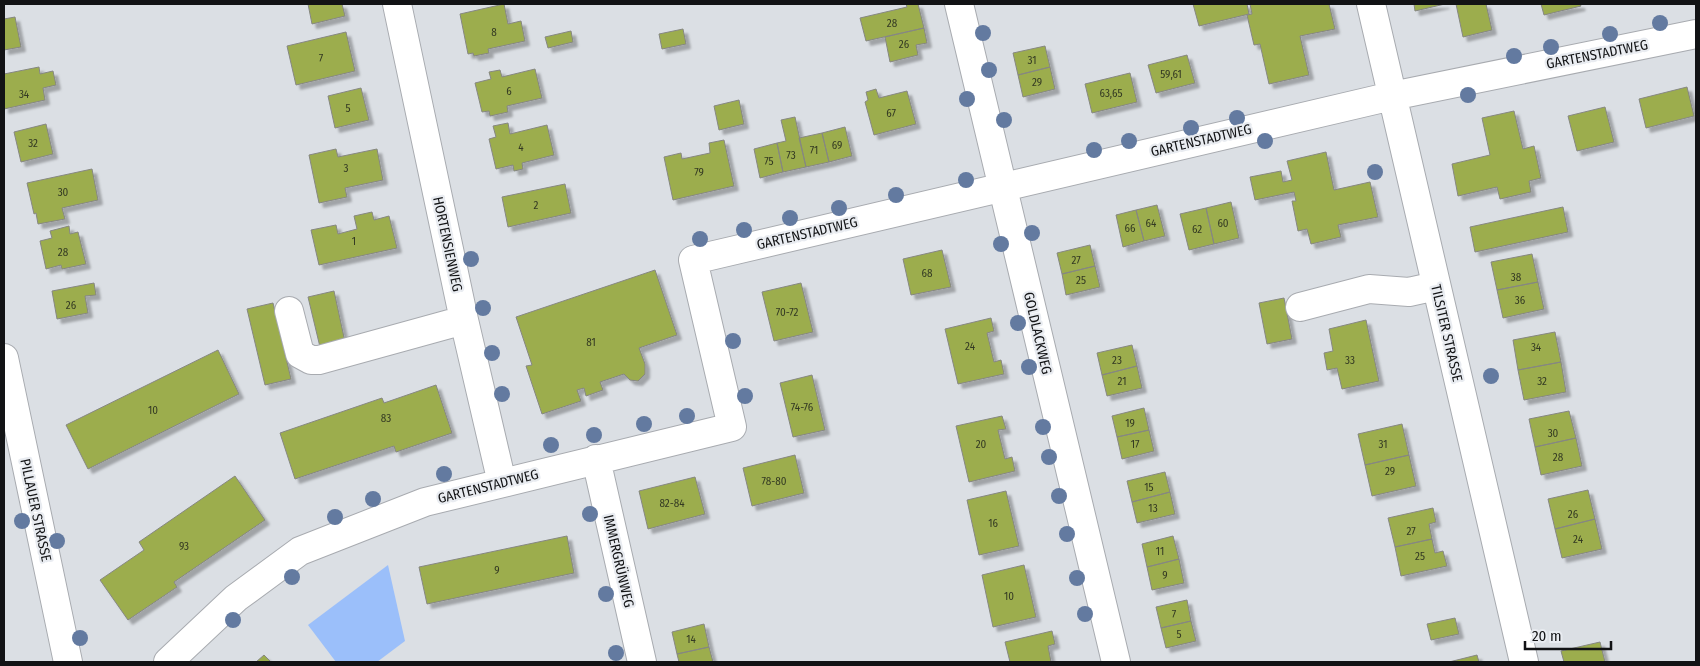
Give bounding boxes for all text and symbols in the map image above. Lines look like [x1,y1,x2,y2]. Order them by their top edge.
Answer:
house number: 28 [887,17,898,30]
house number: 8 [491,26,497,39]
street label: GARTENSTADTWEG [1545,36,1649,73]
house number: 26 [899,38,910,51]
house number: 7 [319,52,324,65]
house number: 31 [1028,54,1037,67]
house number: 59,61 [1160,68,1182,81]
house number: 29 [1032,76,1042,89]
house number: 6 [506,85,512,98]
house number: 63,65 [1100,87,1122,100]
house number: 34 [19,88,30,101]
house number: 5 [345,102,351,115]
house number: 67 [886,107,896,120]
street label: GARTENSTADTWEG [1149,121,1253,160]
house number: 32 [28,137,38,150]
house number: 69 [832,139,842,152]
house number: 4 [518,141,524,154]
house number: 71 [810,144,818,157]
house number: 73 [786,149,796,162]
house number: 75 [764,155,774,168]
house number: 3 [344,162,349,175]
house number: 79 [694,166,704,179]
house number: 30 [58,186,69,199]
street label: HORTENSIENWEG [429,195,466,293]
house number: 2 [534,199,539,212]
street label: GARTENSTADTWEG [755,214,859,253]
house number: 64 [1146,217,1157,230]
house number: 60 [1217,217,1229,230]
house number: 66 [1125,222,1136,235]
house number: 62 [1192,223,1202,236]
house number: 1 [352,235,356,248]
house number: 28 [58,246,69,259]
house number: 27 [1071,254,1081,267]
house number: 68 [922,267,933,280]
house number: 38 [1511,271,1522,284]
house number: 25 [1076,274,1086,287]
street label: TILSITER STRASSE [1427,283,1466,384]
street label: GOLDLACKWEG [1020,290,1055,376]
house number: 36 [1515,294,1526,307]
house number: 26 [66,299,77,312]
house number: 70-72 [776,306,798,319]
house number: 81 [586,336,596,349]
house number: 24 [965,340,976,353]
house number: 34 [1531,341,1542,354]
house number: 23 [1112,354,1122,367]
house number: 33 [1345,354,1355,367]
house number: 21 [1118,375,1126,388]
house number: 32 [1537,375,1547,388]
house number: 74-76 [791,401,814,414]
house number: 10 [148,404,158,417]
house number: 83 [381,412,391,425]
house number: 19 [1125,417,1135,430]
house number: 30 [1548,427,1559,440]
house number: 20 [976,438,987,451]
house number: 17 [1131,438,1140,451]
house number: 31 [1379,438,1388,451]
house number: 28 [1553,451,1564,464]
street label: PILLAUER STRASSE [16,457,55,564]
house number: 29 [1385,465,1395,478]
street label: GARTENSTADTWEG [436,466,540,507]
house number: 78-80 [761,475,787,488]
house number: 15 [1144,481,1154,494]
house number: 82-84 [659,497,685,510]
house number: 13 [1148,502,1158,515]
house number: 26 [1568,508,1579,521]
street label: IMMERGRÜNWEG [600,513,638,609]
house number: 16 [988,517,998,530]
house number: 27 [1406,525,1416,538]
house number: 24 [1573,533,1584,546]
house number: 93 [179,540,189,553]
house number: 11 [1156,545,1164,558]
house number: 25 [1415,550,1425,563]
house number: 9 [494,564,500,577]
house number: 9 [1162,569,1168,582]
house number: 10 [1004,590,1014,603]
house number: 7 [1172,608,1177,621]
scale bar [1525,618,1611,650]
text: 20 m [1532,627,1562,645]
house number: 5 [1176,628,1182,641]
house number: 14 [686,633,696,646]

